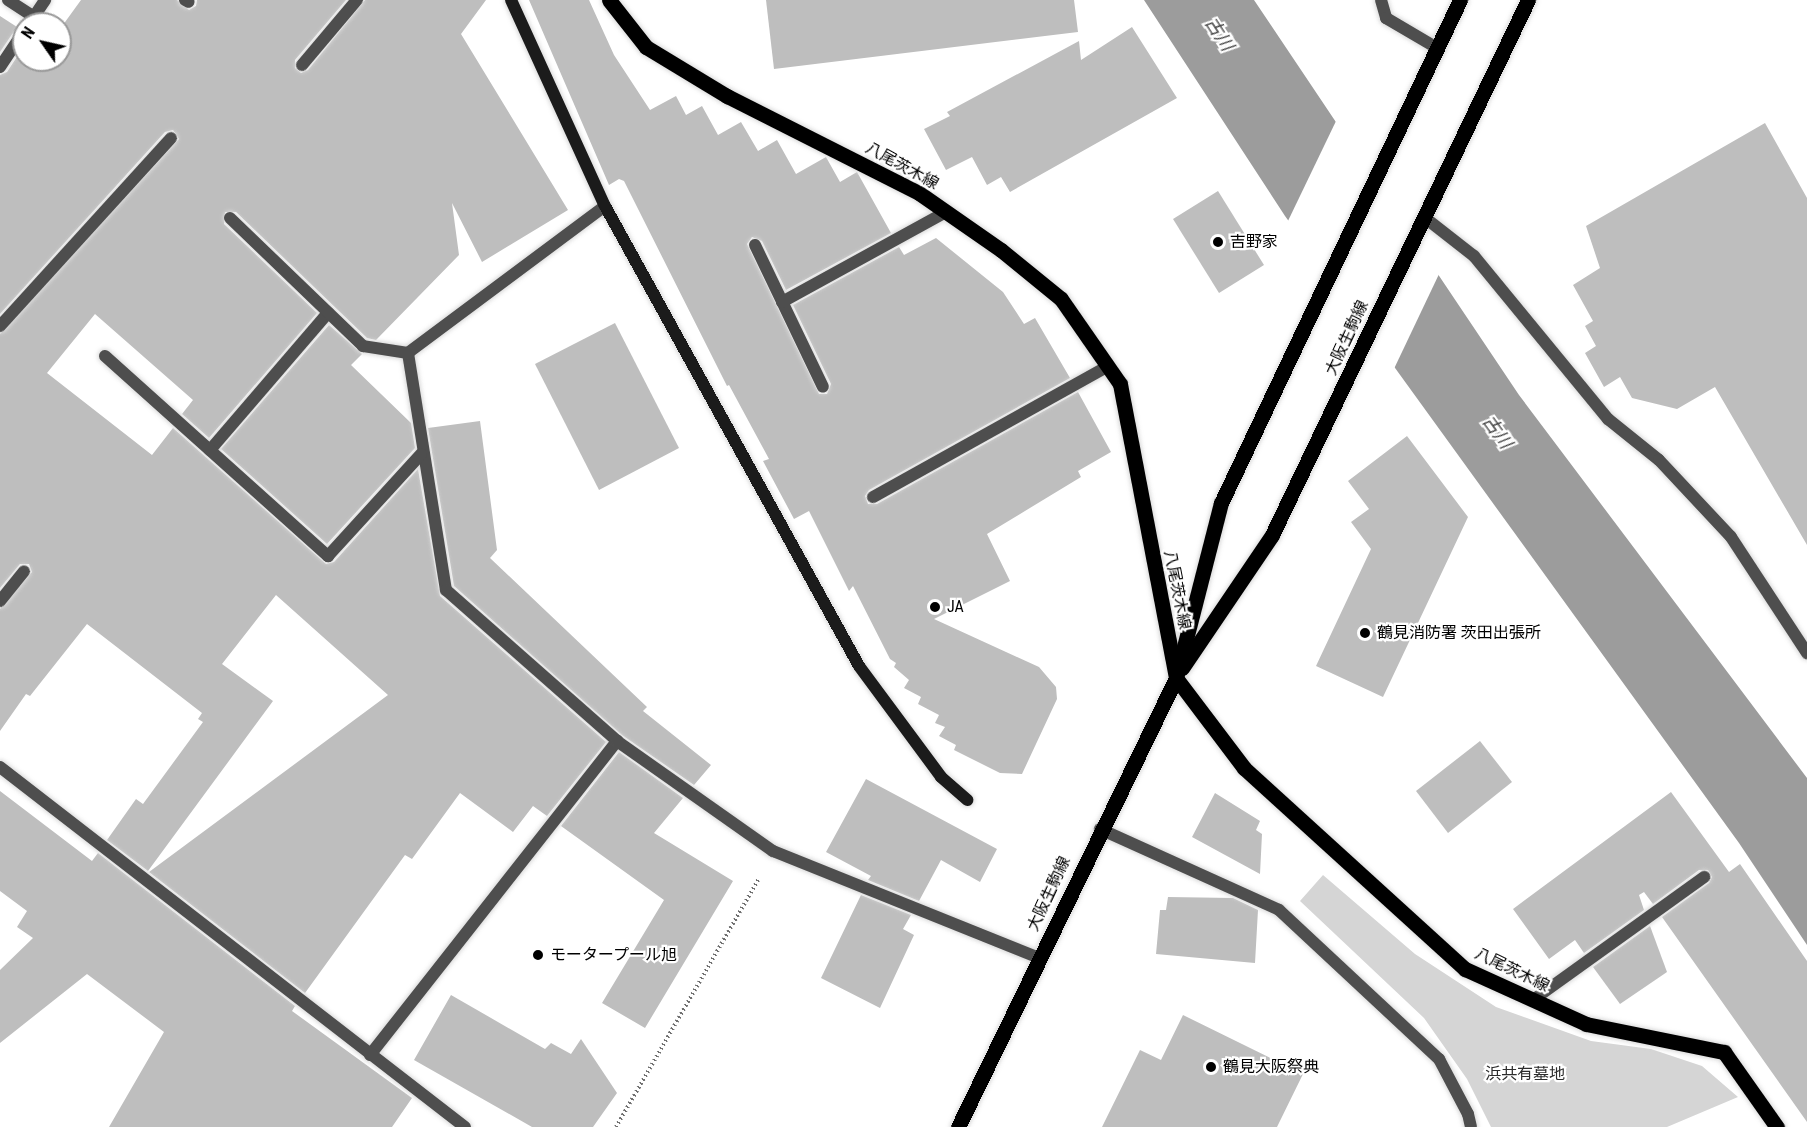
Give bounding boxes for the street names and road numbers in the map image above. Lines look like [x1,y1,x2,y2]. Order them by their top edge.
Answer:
street label: 八尾茨木線 [862,138,942,194]
street label: 大阪生駒線 [1321,298,1373,378]
street label: 八尾茨木線 [1160,549,1194,631]
street label: 大阪生駒線 [1023,854,1075,934]
street label: 八尾茨木線 [1472,944,1552,996]

